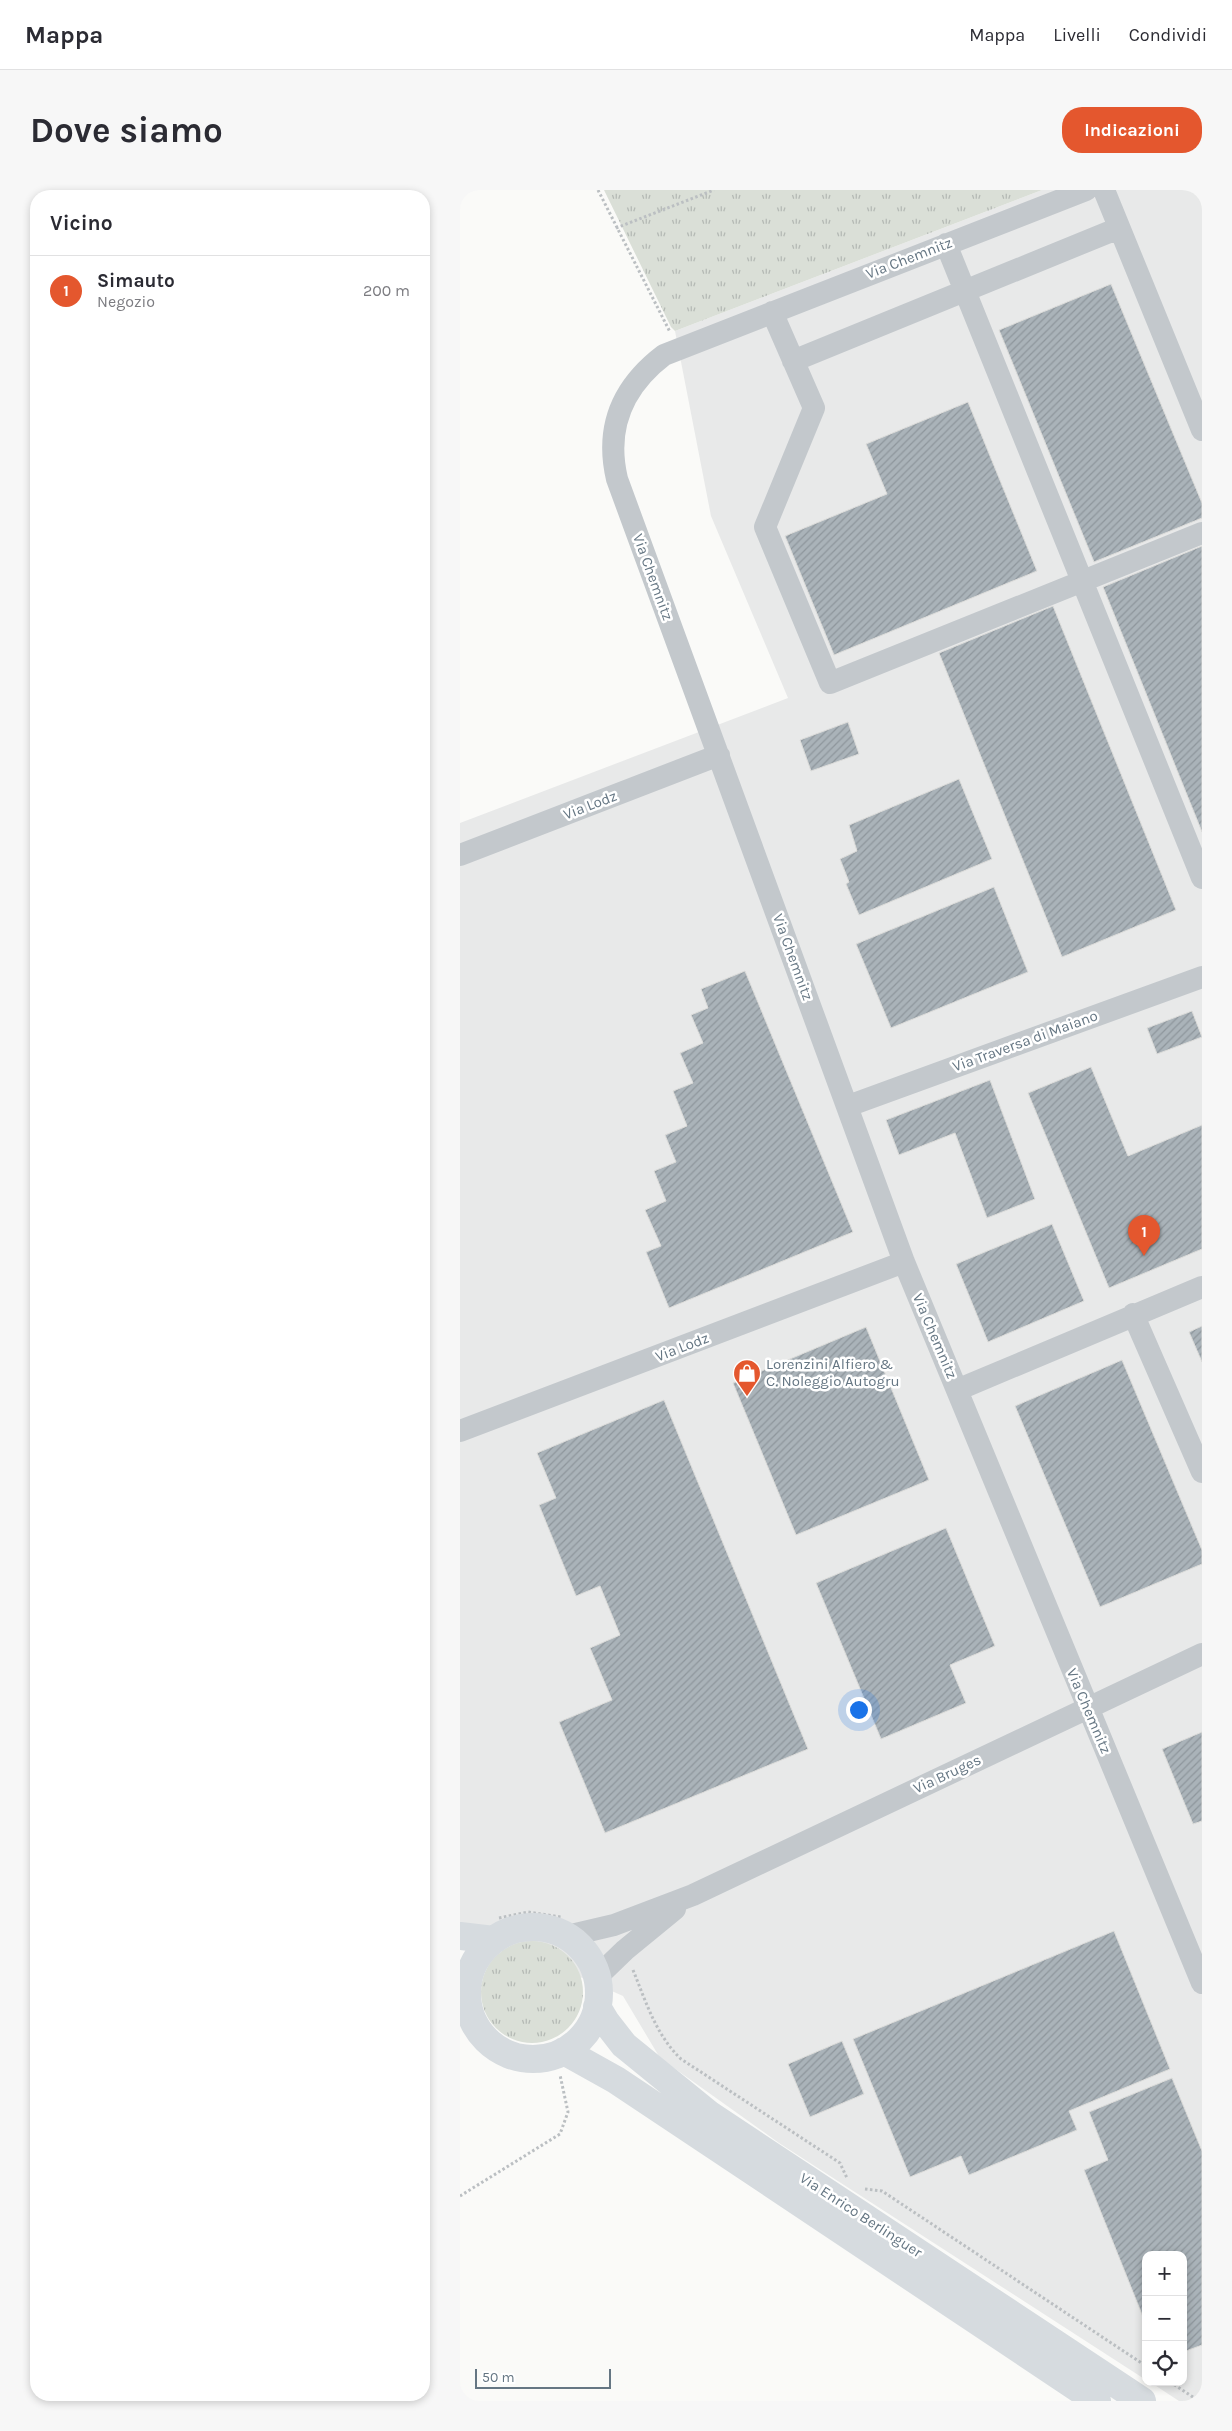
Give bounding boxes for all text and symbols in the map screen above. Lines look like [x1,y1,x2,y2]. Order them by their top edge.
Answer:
text: Mappa [25,21,103,49]
text: Mappa [969,24,1025,46]
text: Livelli [1053,24,1101,46]
text: Condividi [1129,24,1207,46]
button: Indicazioni [1062,107,1202,153]
text: Dove siamo [30,110,223,151]
text: Vicino [50,211,113,235]
street label: Via Chemnitz [863,233,955,283]
text: Simauto [97,270,175,292]
text: 1 [63,281,69,300]
text: 200 m [363,281,410,300]
text: Negozio [97,292,155,311]
street label: Via Chemnitz [629,531,677,623]
street label: Via Lodz [561,787,619,823]
street label: Via Chemnitz [769,911,817,1003]
street label: Via Traversa di Maiano [950,1006,1100,1076]
pin: 1 [1128,1215,1160,1256]
street label: Via Chemnitz [909,1291,961,1381]
street label: Via Lodz [653,1329,711,1365]
place label: Lorenzini Alfiero & C. Noleggio Autogru [766,1355,899,1390]
shop icon: Lorenzini Alfiero & C. Noleggio Autogru [732,1358,762,1397]
street label: Via Chemnitz [1063,1666,1115,1756]
your location [846,1697,872,1723]
street label: Via Bruges [910,1751,984,1797]
street label: Via Enrico Berlinguer [796,2169,926,2262]
map controls [1142,2251,1187,2386]
button: + [1142,2251,1187,2296]
button: − [1142,2296,1187,2341]
button: locate [1142,2341,1187,2386]
scale bar [475,2366,611,2389]
text: 50 m [482,2369,515,2386]

